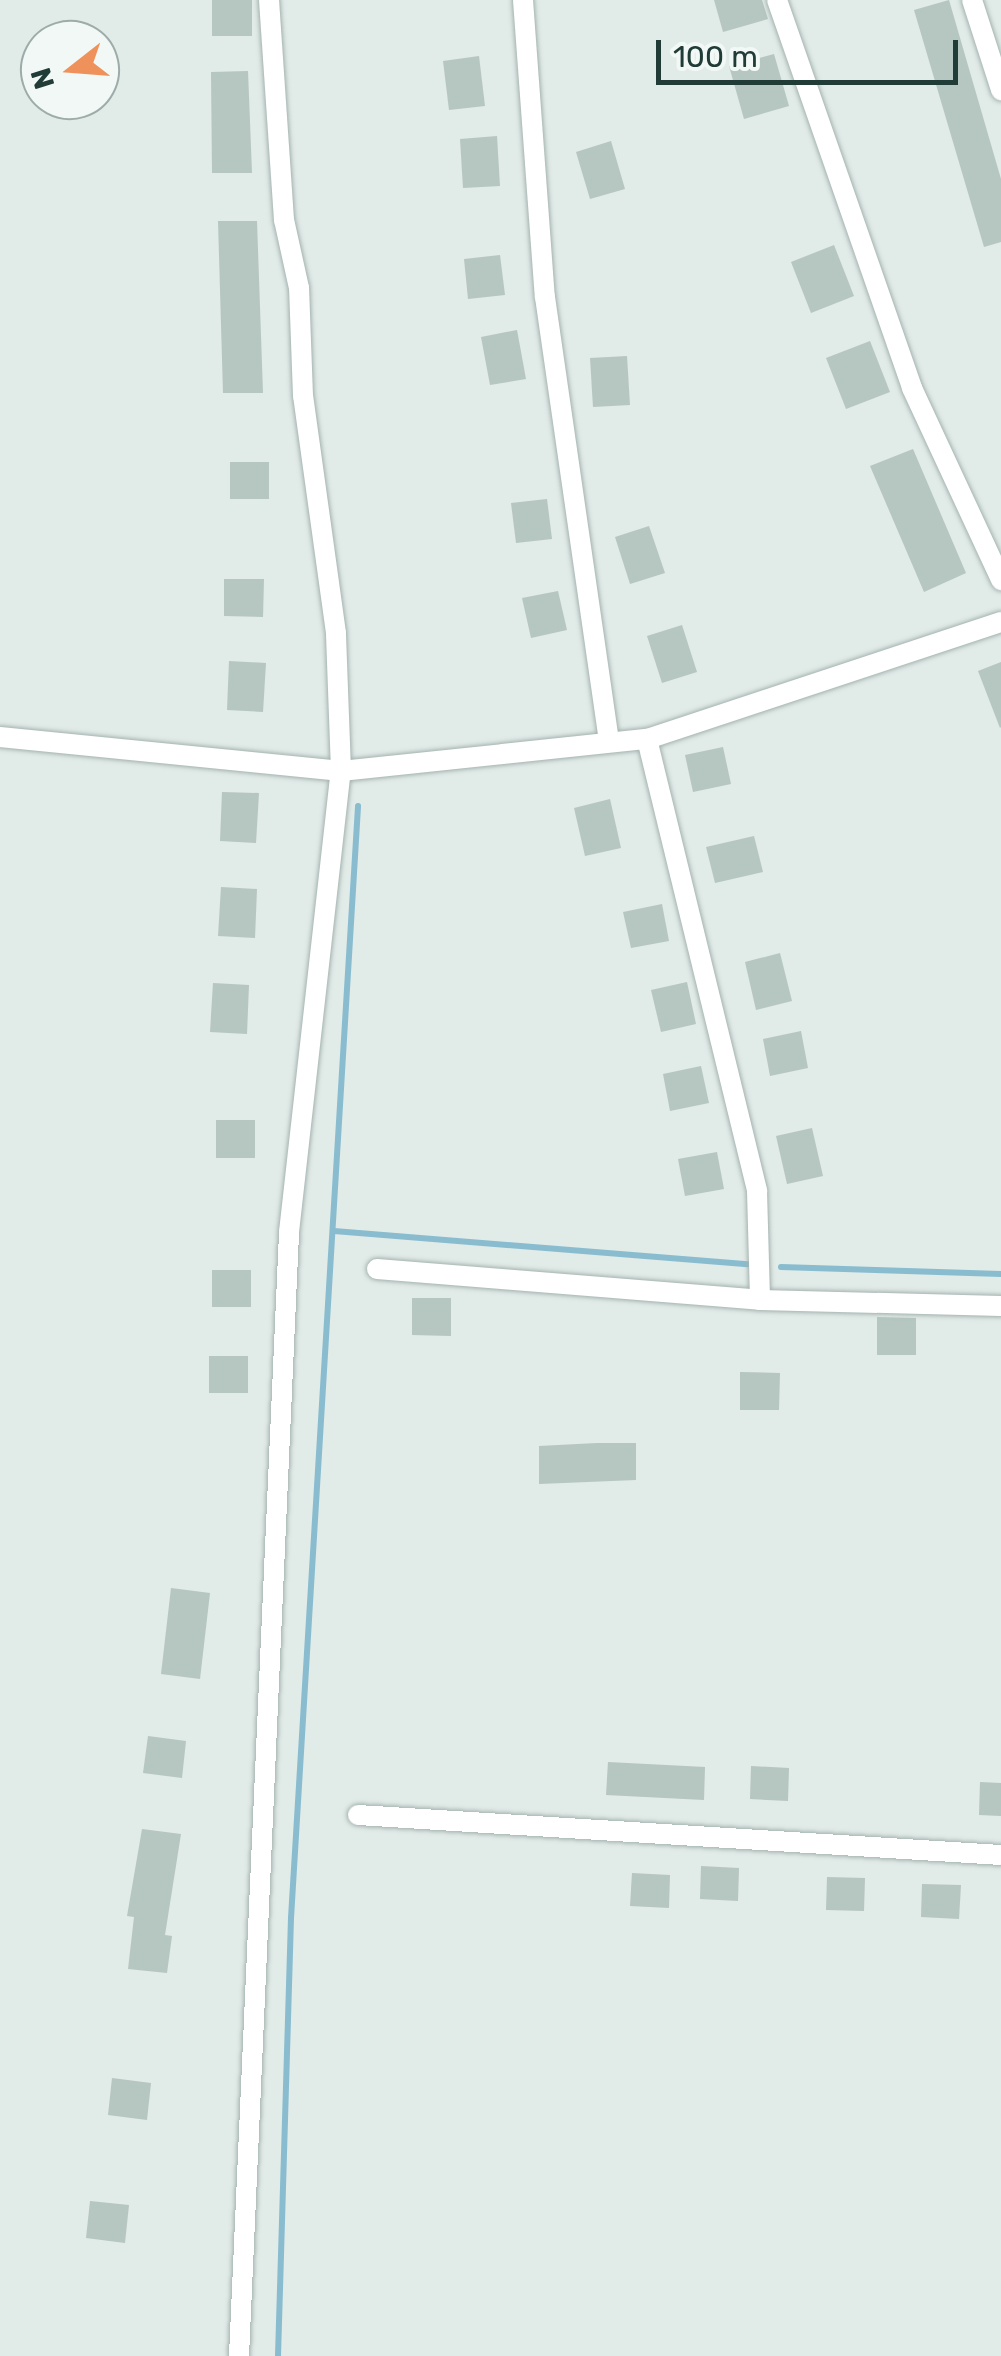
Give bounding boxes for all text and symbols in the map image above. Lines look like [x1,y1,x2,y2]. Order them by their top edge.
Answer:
north arrow [20,20,120,120]
scale bar [661,20,964,82]
text: 100 m [673,39,758,75]
text: N [24,64,61,93]

